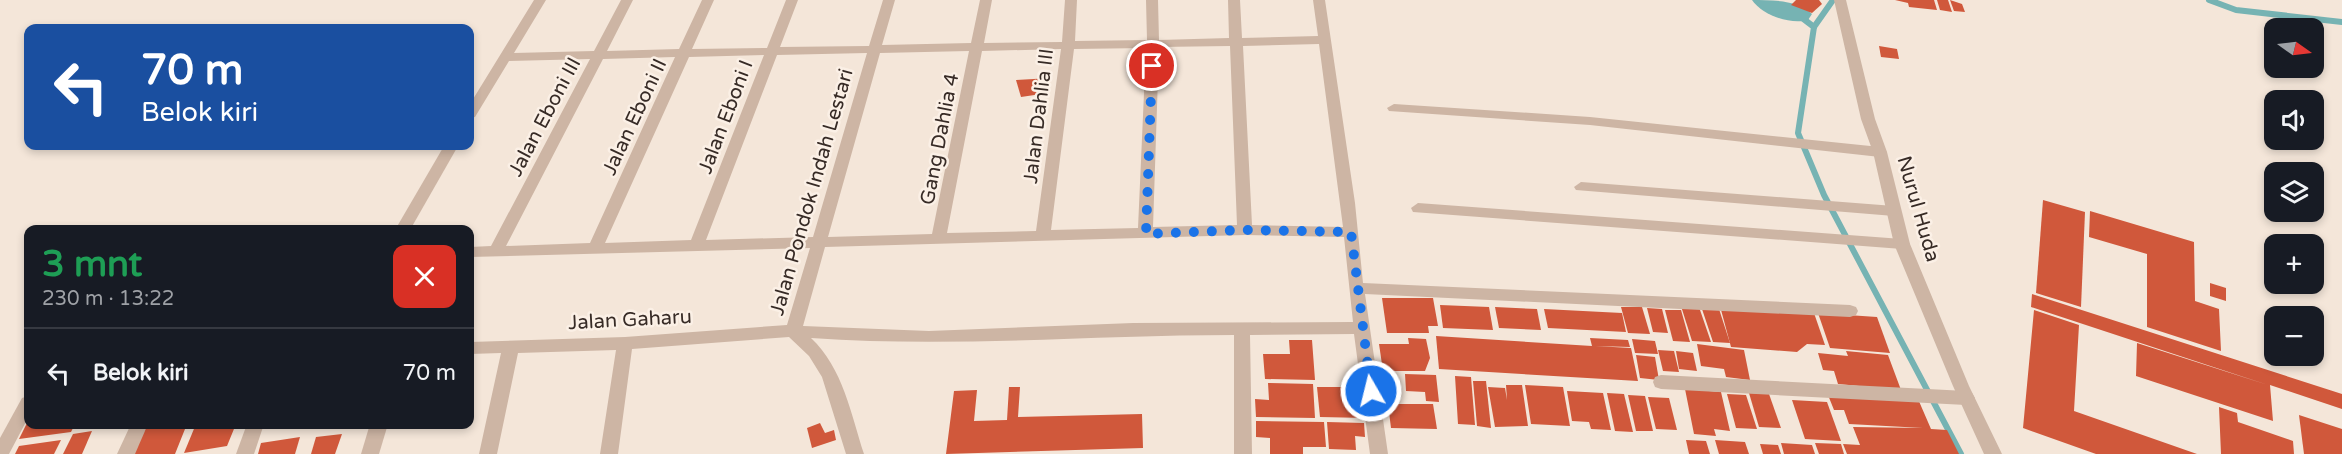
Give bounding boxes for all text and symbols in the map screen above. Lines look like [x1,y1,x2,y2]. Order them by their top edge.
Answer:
north arrow [2264,18,2324,78]
map controls [2264,18,2324,366]
pin [1126,40,1177,91]
text: 70 m [141,45,243,96]
street label: Jalan Dahlia III [1019,47,1059,185]
icon: left [42,48,120,126]
icon: arrive [1135,49,1168,82]
street label: Jalan Eboni III [504,53,586,181]
street label: Jalan Eboni II [598,55,672,179]
street label: Jalan Eboni I [693,57,759,177]
street label: Jalan Pondok Indah Lestari [765,66,859,318]
street label: Gang Dahlia 4 [915,71,965,207]
button: sound [2264,90,2324,150]
text: Belok kiri [141,96,258,129]
street label: Nurul Huda [1891,153,1945,265]
button: layers [2264,162,2324,222]
button: + [2264,234,2324,294]
text: 3 mnt [42,243,142,286]
button: close [393,245,456,308]
text: 230 m · 13:22 [42,287,174,311]
street label: Jalan Gaharu [568,305,692,335]
button: − [2264,306,2324,366]
icon: left [42,357,75,390]
position arrow [1339,359,1403,423]
text: Belok kiri [93,360,189,386]
text: 70 m [402,360,456,386]

